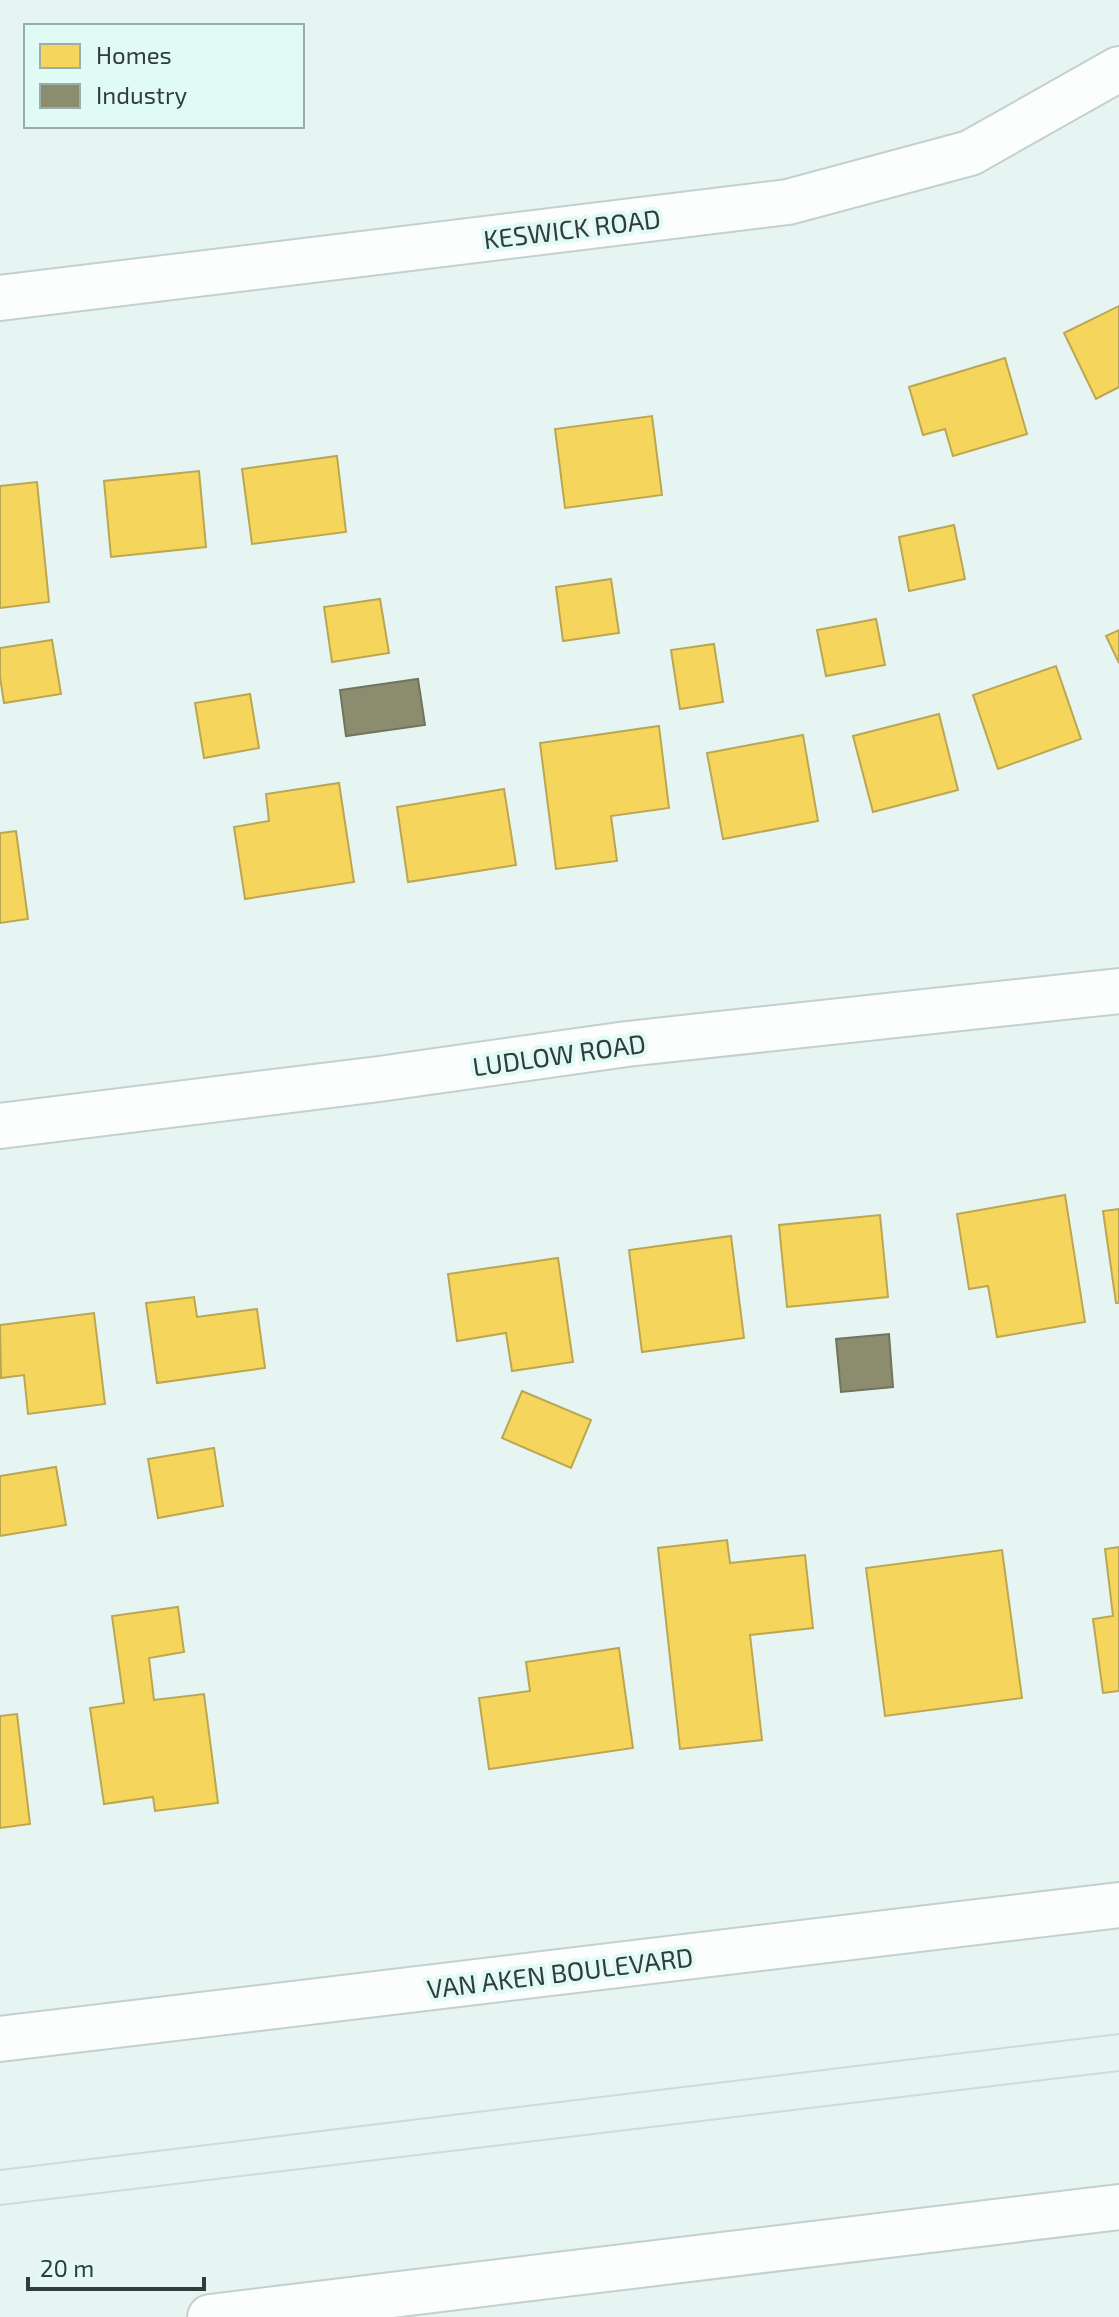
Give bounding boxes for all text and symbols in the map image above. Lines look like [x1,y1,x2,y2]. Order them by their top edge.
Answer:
legend [24,24,304,128]
text: Homes [96,40,172,69]
text: Industry [96,80,188,109]
street label: KESWICK ROAD [482,202,662,254]
street label: LUDLOW ROAD [470,1026,648,1082]
street label: VAN AKEN BOULEVARD [425,1940,695,2004]
scale bar [28,2241,204,2291]
text: 20 m [40,2253,94,2282]

